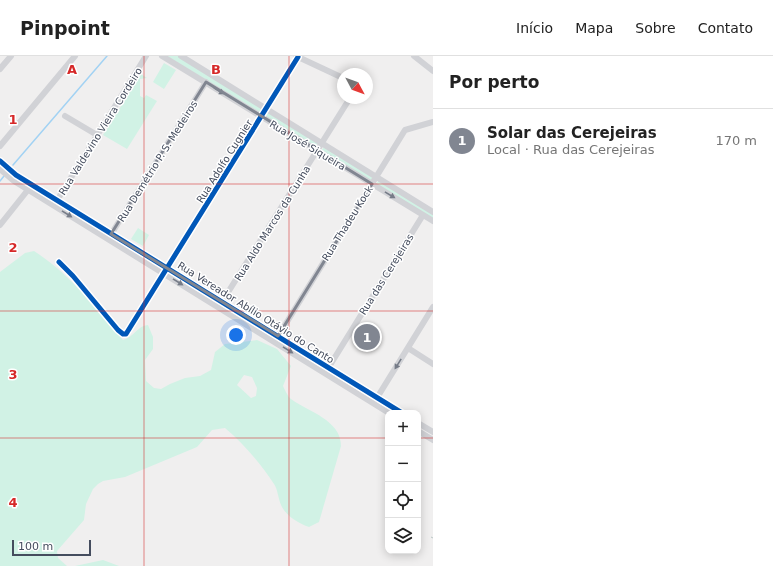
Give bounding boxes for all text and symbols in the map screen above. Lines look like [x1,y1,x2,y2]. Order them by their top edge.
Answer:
text: Pinpoint [20,17,110,39]
text: Início [516,20,553,36]
text: Mapa [575,20,613,36]
text: Sobre [635,20,676,36]
text: Contato [698,20,753,36]
text: A [67,62,77,77]
text: B [211,62,221,77]
street label: Rua Valdevino Vieira Cordeiro [57,66,144,197]
north arrow [337,68,373,104]
text: Por perto [449,72,539,92]
one-way arrow [214,87,224,95]
street label: Rua Demétrio P. S. Medeiros [115,99,199,224]
text: 1 [8,112,18,127]
street label: Rua Adolfo Cugnier [194,117,255,205]
street label: Rua José Siqueira [268,118,348,172]
text: Solar das Cerejeiras [487,124,657,142]
text: 1 [457,133,467,148]
text: 170 m [715,133,757,148]
text: Local · Rua das Cerejeiras [487,142,654,157]
street label: Rua Aldo Marcos da Cunha [232,164,313,283]
street label: Rua Thadeu Kock [320,184,375,263]
one-way arrow [384,192,396,199]
one-way arrow [61,210,73,217]
street label: Rua das Cerejeiras [357,232,416,317]
text: 2 [8,240,18,255]
street label: Rua Vereador Abílio Otávio do Canto [176,259,336,365]
one-way arrow [173,278,183,286]
pin: 1 [354,322,380,352]
your location [226,325,246,345]
one-way arrow [282,347,294,354]
one-way arrow [394,359,402,369]
text: 3 [8,367,18,382]
map controls [385,410,421,554]
button: + [385,410,421,446]
button: − [385,446,421,482]
button: locate [385,482,421,518]
text: 4 [8,495,18,510]
button: layers [385,518,421,554]
scale bar [12,538,91,557]
text: 100 m [18,540,53,553]

